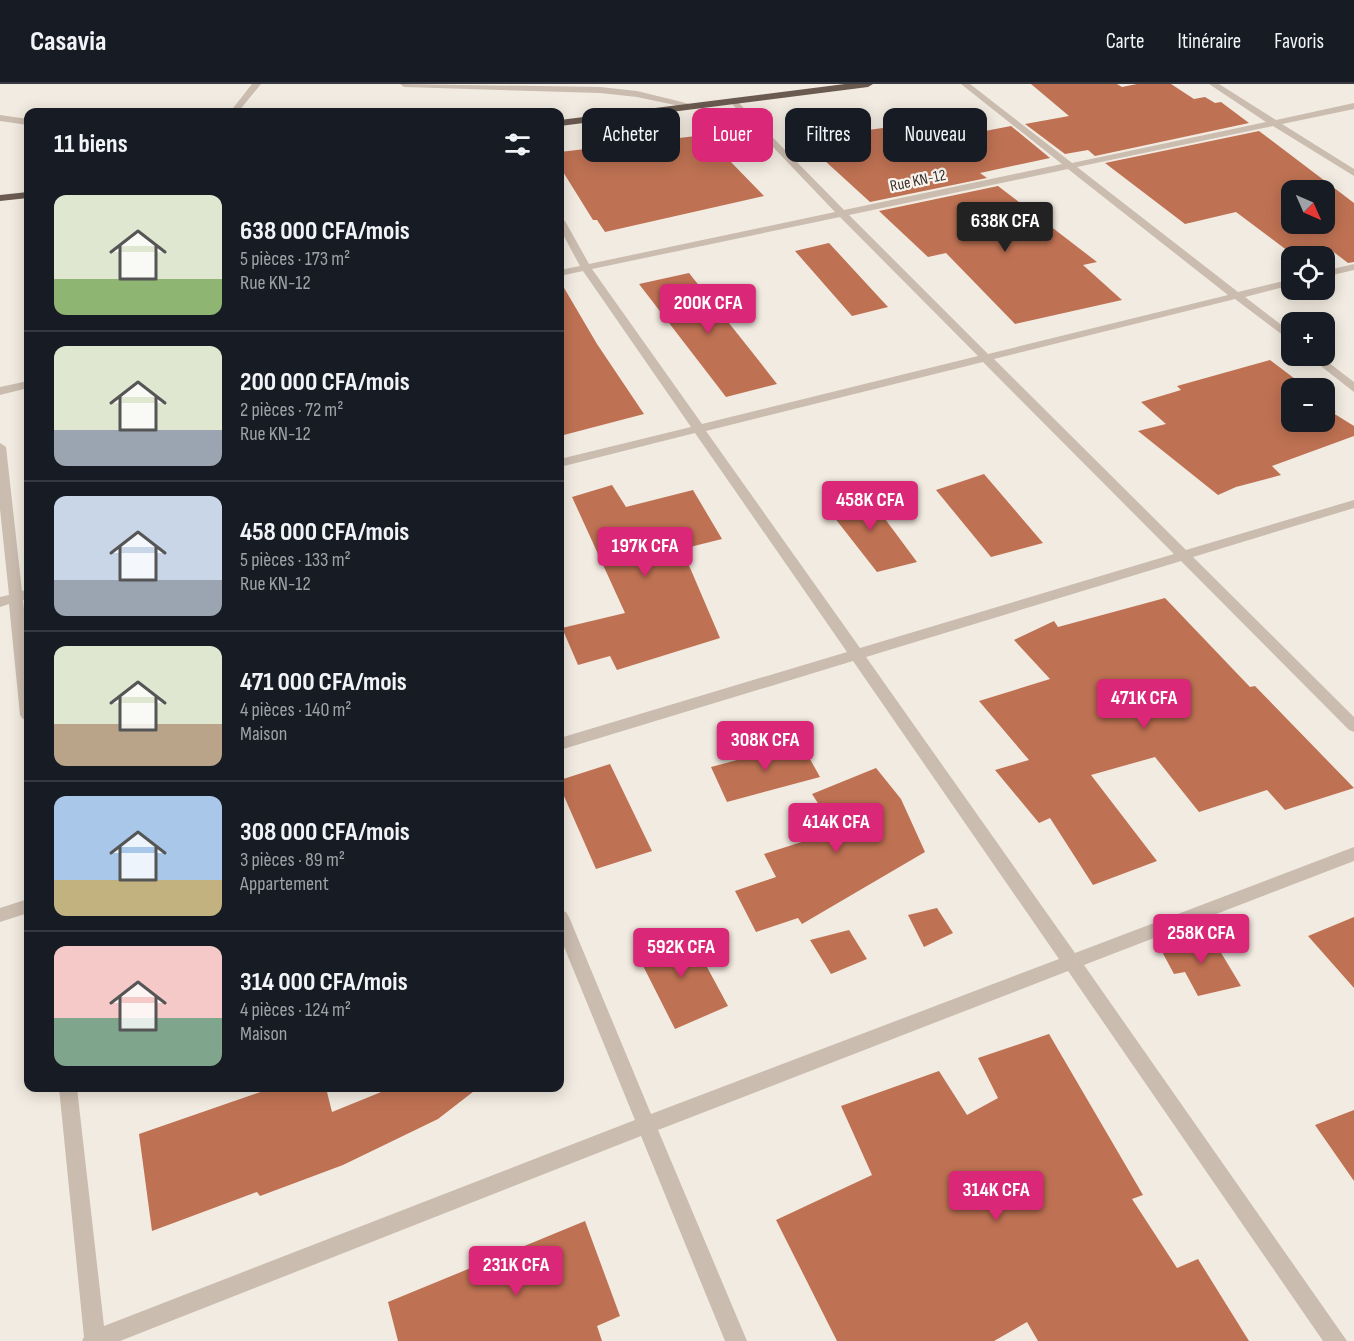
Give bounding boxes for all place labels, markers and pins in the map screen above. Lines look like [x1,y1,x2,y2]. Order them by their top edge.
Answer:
pin: 638K CFA [943,202,1067,253]
pin: 200K CFA [646,284,770,335]
pin: 458K CFA [808,481,932,532]
pin: 197K CFA [583,527,707,578]
pin: 471K CFA [1082,679,1206,730]
pin: 308K CFA [703,721,827,772]
pin: 414K CFA [774,803,898,854]
pin: 258K CFA [1139,914,1263,965]
pin: 592K CFA [619,928,743,979]
pin: 314K CFA [934,1171,1058,1222]
pin: 231K CFA [454,1246,578,1297]

